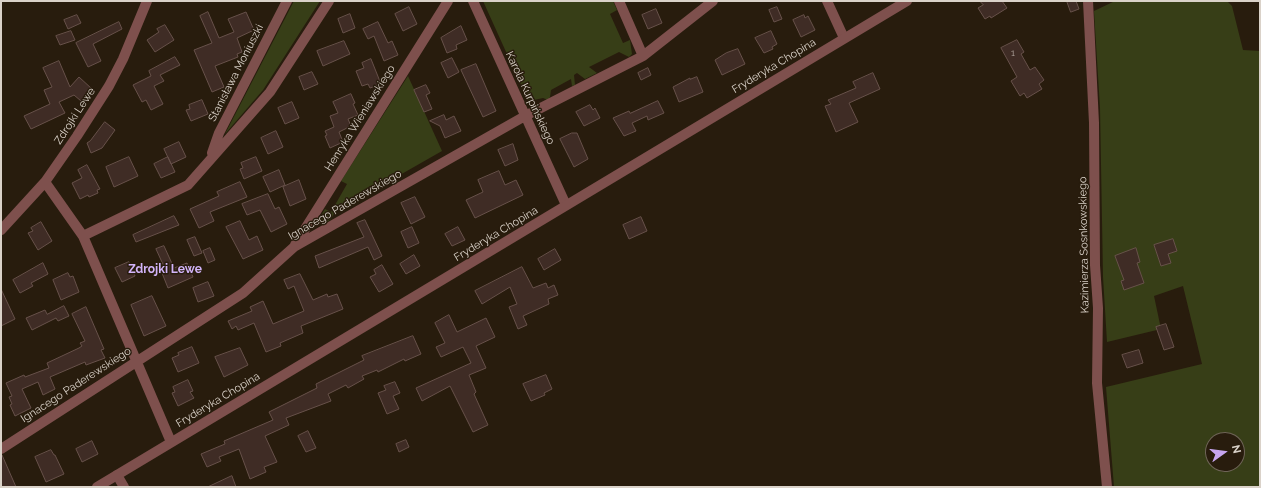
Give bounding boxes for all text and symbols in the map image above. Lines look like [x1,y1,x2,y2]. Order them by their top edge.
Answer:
street label: Stanisława Moniuszki [206,22,266,124]
street label: Fryderyka Chopina [730,36,818,96]
house number: 1 [1011,48,1015,58]
street label: Karola Kurpińskiego [503,49,557,147]
street label: Henryka Wieniawskiego [322,63,398,173]
street label: Zdrojki Lewe [52,85,98,147]
street label: Ignacego Paderewskiego [286,167,404,243]
street label: Kazimierza Sosnkowskiego [1076,176,1092,314]
street label: Fryderyka Chopina [452,204,540,264]
district label: Zdrojki Lewe [128,262,202,276]
street label: Ignacego Paderewskiego [18,344,134,426]
street label: Fryderyka Chopina [174,370,262,430]
north arrow [1205,432,1245,472]
text: N [1229,444,1243,455]

